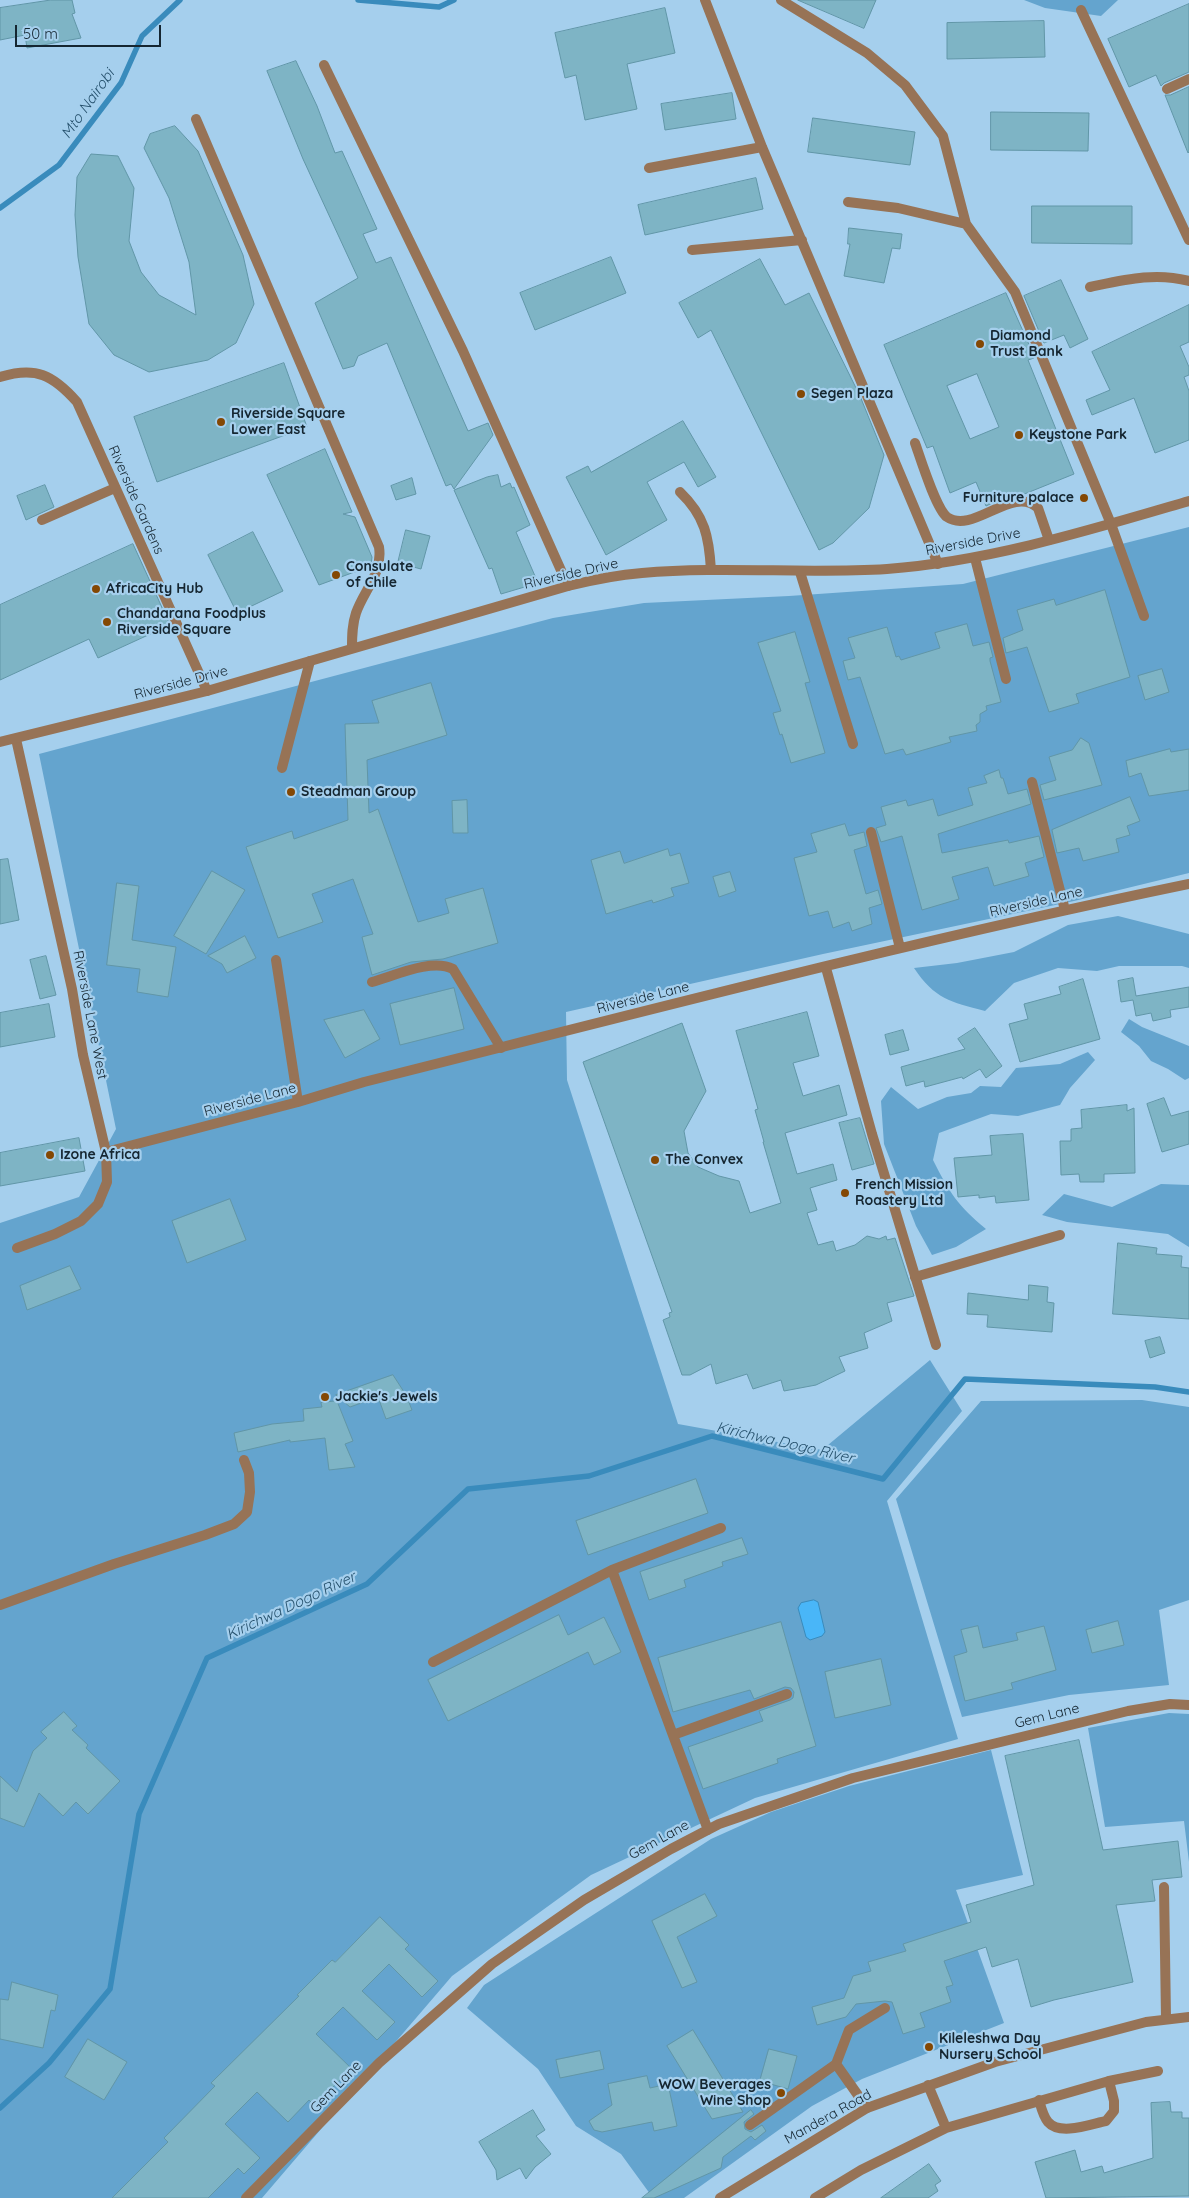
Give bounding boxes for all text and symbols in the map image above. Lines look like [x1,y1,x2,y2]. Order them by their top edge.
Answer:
scale bar [18,15,164,47]
text: 50 m [23,24,58,43]
water label: Mto Nairobi [58,66,118,142]
place label: Diamond Trust Bank [990,328,1063,361]
marker: Diamond Trust Bank [974,338,986,350]
place label: Segen Plaza [811,386,893,402]
marker: Segen Plaza [795,388,807,400]
place label: Riverside Square Lower East [231,406,345,438]
marker: Riverside Square Lower East [215,416,227,428]
place label: Keystone Park [1029,427,1127,443]
marker: Keystone Park [1013,429,1025,441]
street label: Riverside Gardens [104,443,168,557]
place label: Furniture palace [963,490,1074,506]
marker: Furniture palace [1078,492,1090,504]
street label: Riverside Drive [924,525,1022,559]
street label: Riverside Drive [522,555,620,593]
place label: Consulate of Chile [346,559,413,592]
marker: Consulate of Chile [330,569,342,581]
place label: AfricaCity Hub [106,581,203,597]
marker: AfricaCity Hub [90,583,102,595]
place label: Chandarana Foodplus Riverside Square [117,606,266,638]
marker: Chandarana Foodplus Riverside Square [101,616,113,628]
street label: Riverside Drive [132,662,230,704]
place label: Steadman Group [301,784,416,800]
marker: Steadman Group [285,786,297,798]
street label: Riverside Lane [988,883,1084,921]
street label: Riverside Lane West [69,949,111,1081]
street label: Riverside Lane [595,978,691,1018]
street label: Riverside Lane [202,1080,298,1120]
place label: Izone Africa [60,1147,140,1163]
marker: Izone Africa [44,1149,56,1161]
place label: The Convex [665,1152,743,1168]
marker: The Convex [649,1154,661,1166]
place label: French Mission Roastery Ltd [855,1177,953,1210]
marker: French Mission Roastery Ltd [839,1187,851,1199]
place label: Jackie's Jewels [335,1389,437,1405]
marker: Jackie's Jewels [319,1391,331,1403]
water label: Kirichwa Dogo River [714,1418,856,1468]
water label: Kirichwa Dogo River [223,1568,359,1644]
street label: Gem Lane [1013,1700,1081,1732]
street label: Gem Lane [626,1817,692,1863]
place label: Kileleshwa Day Nursery School [939,2031,1042,2064]
marker: Kileleshwa Day Nursery School [923,2041,935,2053]
street label: Gem Lane [307,2057,365,2117]
place label: WOW Beverages Wine Shop [658,2077,771,2110]
street label: Mandera Road [782,2086,874,2148]
marker: WOW Beverages Wine Shop [775,2087,787,2099]

